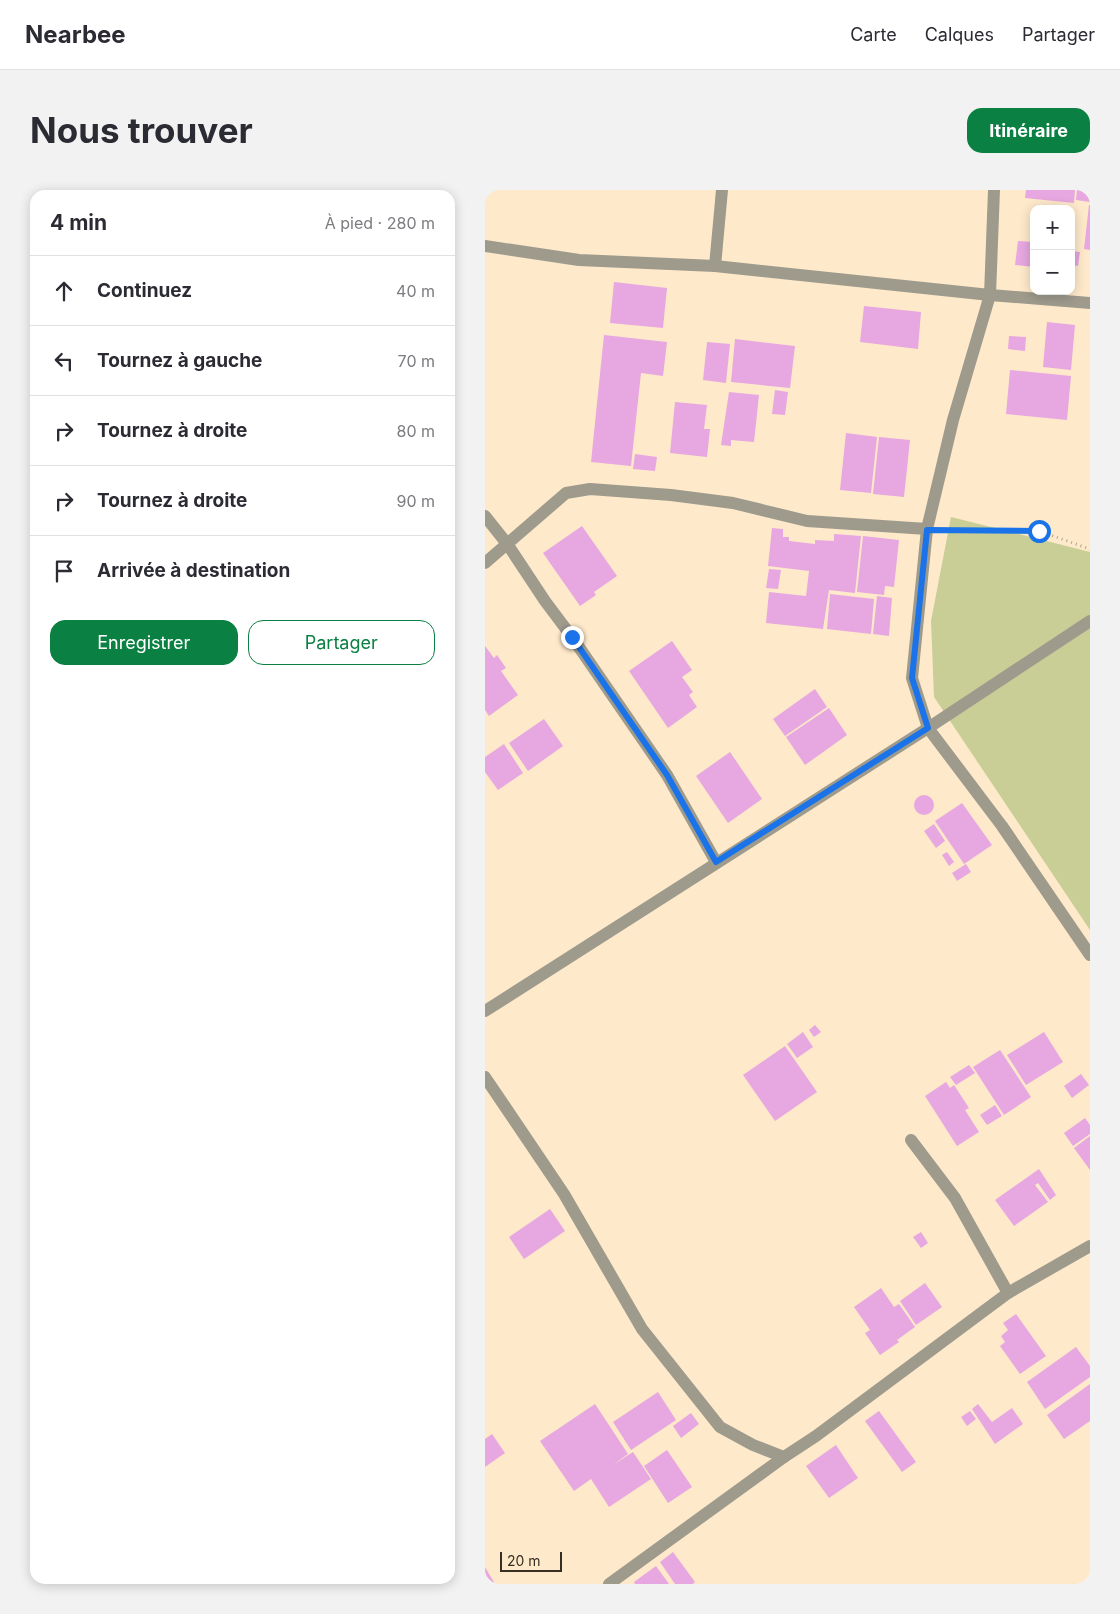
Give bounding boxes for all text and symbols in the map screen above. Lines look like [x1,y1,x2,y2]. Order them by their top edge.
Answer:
text: Nearbee [25,20,126,49]
text: Carte [850,24,897,45]
text: Calques [925,24,994,45]
text: Partager [1022,24,1095,45]
button: Itinéraire [967,108,1090,153]
text: Nous trouver [30,109,253,151]
map controls [1030,205,1075,295]
button: + [1030,205,1075,250]
text: 4 min [50,210,107,235]
text: À pied · 280 m [325,213,435,233]
button: − [1030,250,1075,295]
icon: ahead [50,277,78,305]
text: Continuez [97,279,192,302]
text: 40 m [396,281,435,301]
icon: left [50,347,78,375]
text: Tournez à gauche [97,349,262,372]
text: 70 m [398,351,435,371]
icon: right [50,417,78,445]
text: Tournez à droite [97,419,247,442]
text: 80 m [396,421,435,441]
icon: right [50,487,78,515]
text: Tournez à droite [97,489,247,512]
text: 90 m [396,491,435,511]
route start [1028,520,1051,543]
icon: arrive [50,557,78,585]
text: Arrivée à destination [97,559,290,582]
button: Enregistrer [50,620,238,665]
button: Partager [248,620,435,665]
route end [561,626,584,649]
scale bar [500,1549,563,1572]
text: 20 m [507,1552,541,1569]

